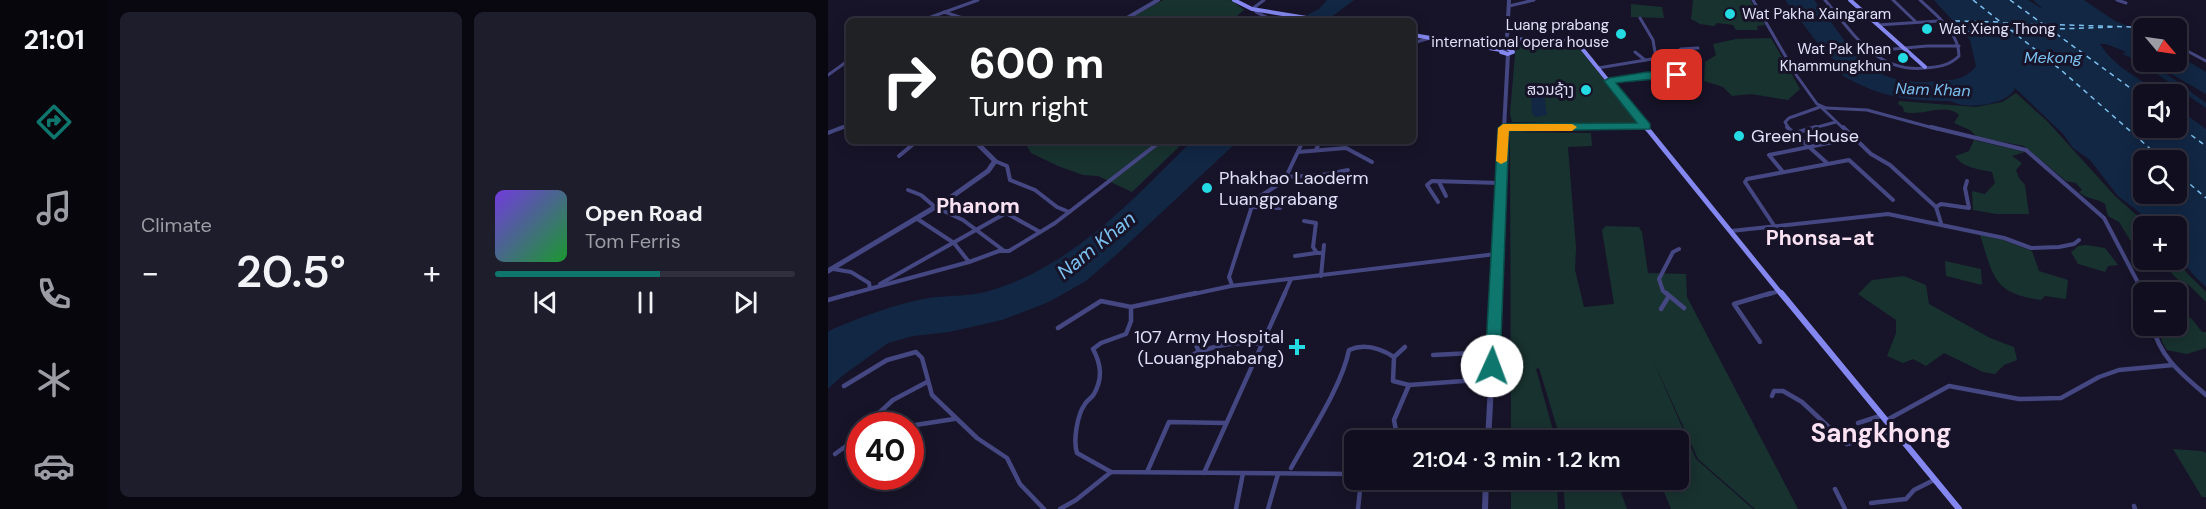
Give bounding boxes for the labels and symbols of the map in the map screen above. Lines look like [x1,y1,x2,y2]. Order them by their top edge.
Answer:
place label: Wat Pakha Xaingaram [1742,4,1891,24]
marker: Wat Pakha Xaingaram [1723,7,1737,21]
place label: Luang prabang international opera house [1431,15,1609,52]
north arrow [2133,18,2187,72]
place label: Wat Xieng Thong [1939,19,2056,39]
marker: Wat Xieng Thong [1920,22,1934,36]
marker: Luang prabang international opera house [1614,27,1628,41]
place label: Wat Pak Khan Khammungkhun [1780,39,1891,76]
water label: Mekong [2024,47,2083,68]
pin [1651,49,1702,100]
marker: Wat Pak Khan Khammungkhun [1896,51,1910,65]
water label: Nam Khan [1895,78,1971,101]
place label: ສວນຊ້າງ [1527,80,1574,100]
marker: ສວນຊ້າງ [1579,83,1593,97]
place label: Green House [1751,124,1859,148]
marker: Green House [1732,129,1746,143]
place label: Phakhao Laoderm Luangprabang [1219,166,1368,211]
marker: Phakhao Laoderm Luangprabang [1200,181,1214,195]
district label: Phanom [936,192,1020,220]
water label: Nam Khan [1051,205,1141,285]
district label: Phonsa-at [1766,224,1874,252]
place label: 107 Army Hospital (Louangphabang) [1134,325,1284,370]
position arrow [1460,334,1524,398]
marker: 107 Army Hospital (Louangphabang) [1288,338,1306,356]
speed limit sign: 40 [846,412,924,490]
district label: Sangkhong [1811,416,1951,450]

